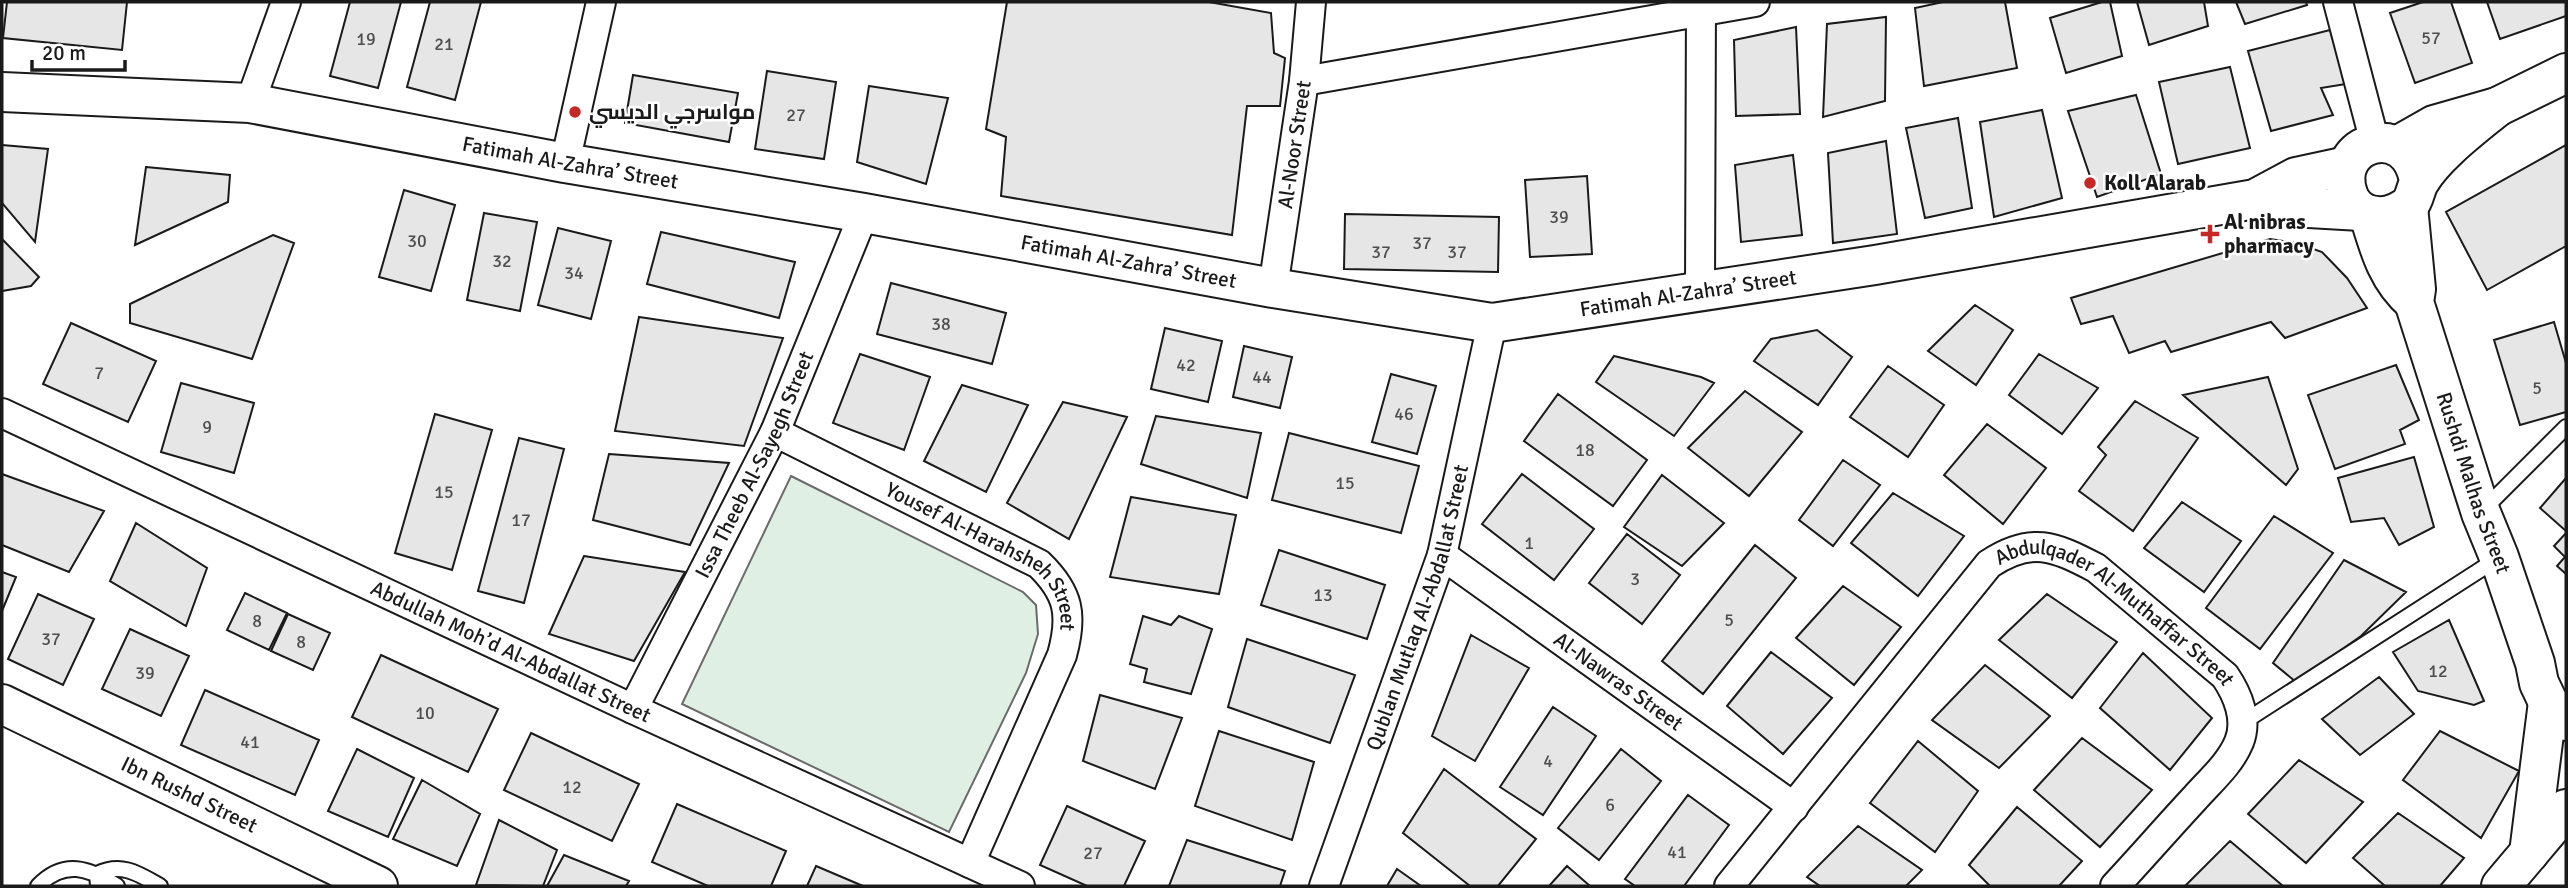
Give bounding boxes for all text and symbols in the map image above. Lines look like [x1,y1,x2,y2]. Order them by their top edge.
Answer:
house number: 57 [2421,27,2441,49]
scale bar [32,28,124,72]
house number: 19 [356,28,376,50]
house number: 21 [434,33,454,55]
text: 20 m [42,40,86,66]
street label: Al-Noor Street [1272,79,1317,210]
place label: مواسرجي الديسي [589,99,755,129]
marker: مواسرجي الديسي [567,104,583,120]
house number: 27 [786,104,806,126]
street label: Fatimah Al-Zahra’ Street [460,131,680,195]
place label: Koll Alarab [2104,170,2206,196]
marker: Koll Alarab [2082,175,2098,191]
house number: 39 [1549,206,1569,228]
place label: Al nibras pharmacy [2224,209,2314,259]
marker: Al nibras pharmacy [2202,226,2218,242]
street label: Fatimah Al-Zahra’ Street [1019,229,1238,294]
house number: 30 [407,230,427,252]
house number: 37 [1412,232,1432,254]
house number: 37 [1371,241,1391,263]
house number: 37 [1447,241,1467,263]
house number: 32 [492,250,512,272]
house number: 34 [564,262,584,284]
street label: Fatimah Al-Zahra’ Street [1578,264,1798,323]
house number: 38 [931,313,951,335]
street label: Issa Theeb Al-Sayegh Street [689,348,819,583]
house number: 42 [1176,354,1196,376]
house number: 7 [94,362,104,384]
house number: 44 [1252,366,1272,388]
house number: 5 [2532,377,2542,399]
street label: Rushdi Malhas Street [2430,389,2517,577]
house number: 46 [1394,403,1414,425]
house number: 9 [202,416,212,438]
house number: 18 [1575,439,1595,461]
street label: Qublan Mutlaq Al-Abdallat Street [1360,462,1474,754]
house number: 15 [1335,472,1355,494]
street label: Yousef Al-Harahsheh Street [881,476,1081,632]
house number: 15 [434,481,454,503]
house number: 17 [511,509,531,531]
house number: 1 [1524,532,1534,554]
street label: Abdulqader Al-Muthaffar Street [1990,534,2241,690]
house number: 3 [1630,568,1640,590]
street label: Abdullah Moh’d Al-Abdallat Street [367,575,655,728]
house number: 13 [1313,584,1333,606]
house number: 5 [1724,609,1734,631]
house number: 8 [252,610,262,632]
street label: Al-Nawras Street [1549,626,1688,736]
house number: 37 [41,628,61,650]
house number: 8 [296,631,306,653]
house number: 12 [2428,660,2448,682]
house number: 39 [135,662,155,684]
house number: 10 [415,702,435,724]
house number: 41 [240,731,260,753]
house number: 4 [1543,750,1553,772]
street label: Ibn Rushd Street [117,751,262,839]
house number: 12 [562,776,582,798]
house number: 6 [1605,794,1615,816]
house number: 41 [1667,841,1687,863]
house number: 27 [1083,842,1103,864]

